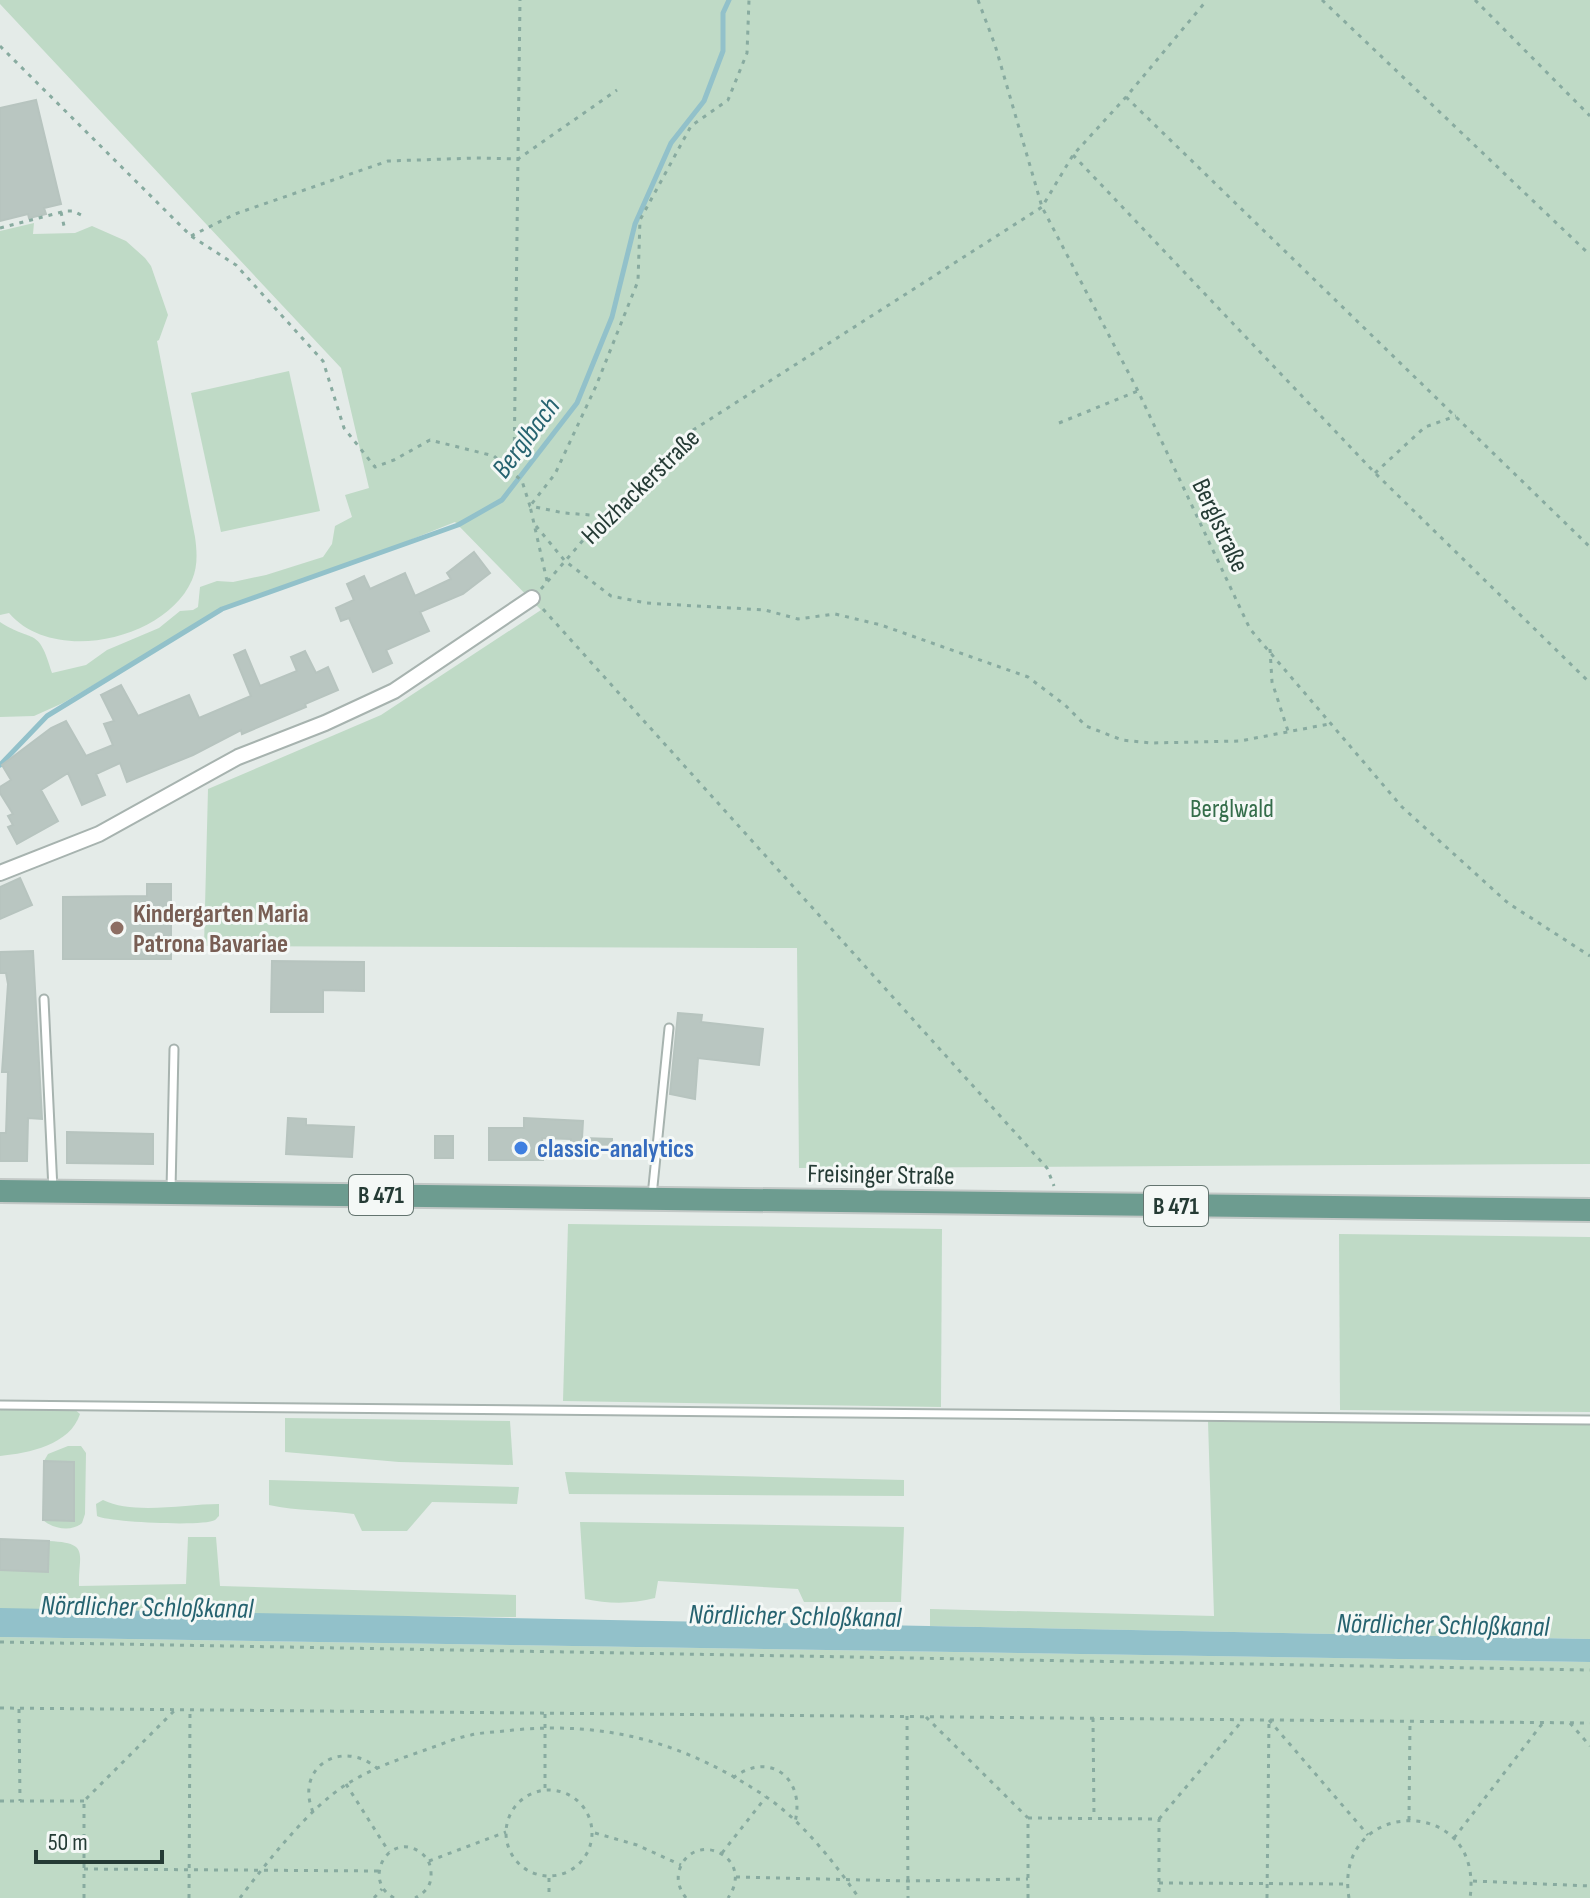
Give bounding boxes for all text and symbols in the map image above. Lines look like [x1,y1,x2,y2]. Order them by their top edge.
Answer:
water label: Berglbach [485,391,567,485]
street label: Holzhackerstraße [575,423,707,551]
street label: Berglstraße [1185,474,1255,577]
park label: Berglwald [1190,794,1274,825]
place label: Kindergarten Maria Patrona Bavariae [133,899,309,960]
marker: Kindergarten Maria Patrona Bavariae [108,919,126,937]
place label: classic-analytics [537,1134,694,1165]
marker: classic-analytics [512,1139,530,1157]
street label: Freisinger Straße [807,1159,955,1192]
road number: B 471 [349,1175,413,1215]
road number: B 471 [1144,1186,1208,1226]
water label: Nördlicher Schloßkanal [40,1589,255,1626]
water label: Nördlicher Schloßkanal [688,1598,903,1635]
water label: Nördlicher Schloßkanal [1336,1607,1551,1644]
scale bar [36,1814,162,1864]
text: 50 m [48,1828,88,1857]

